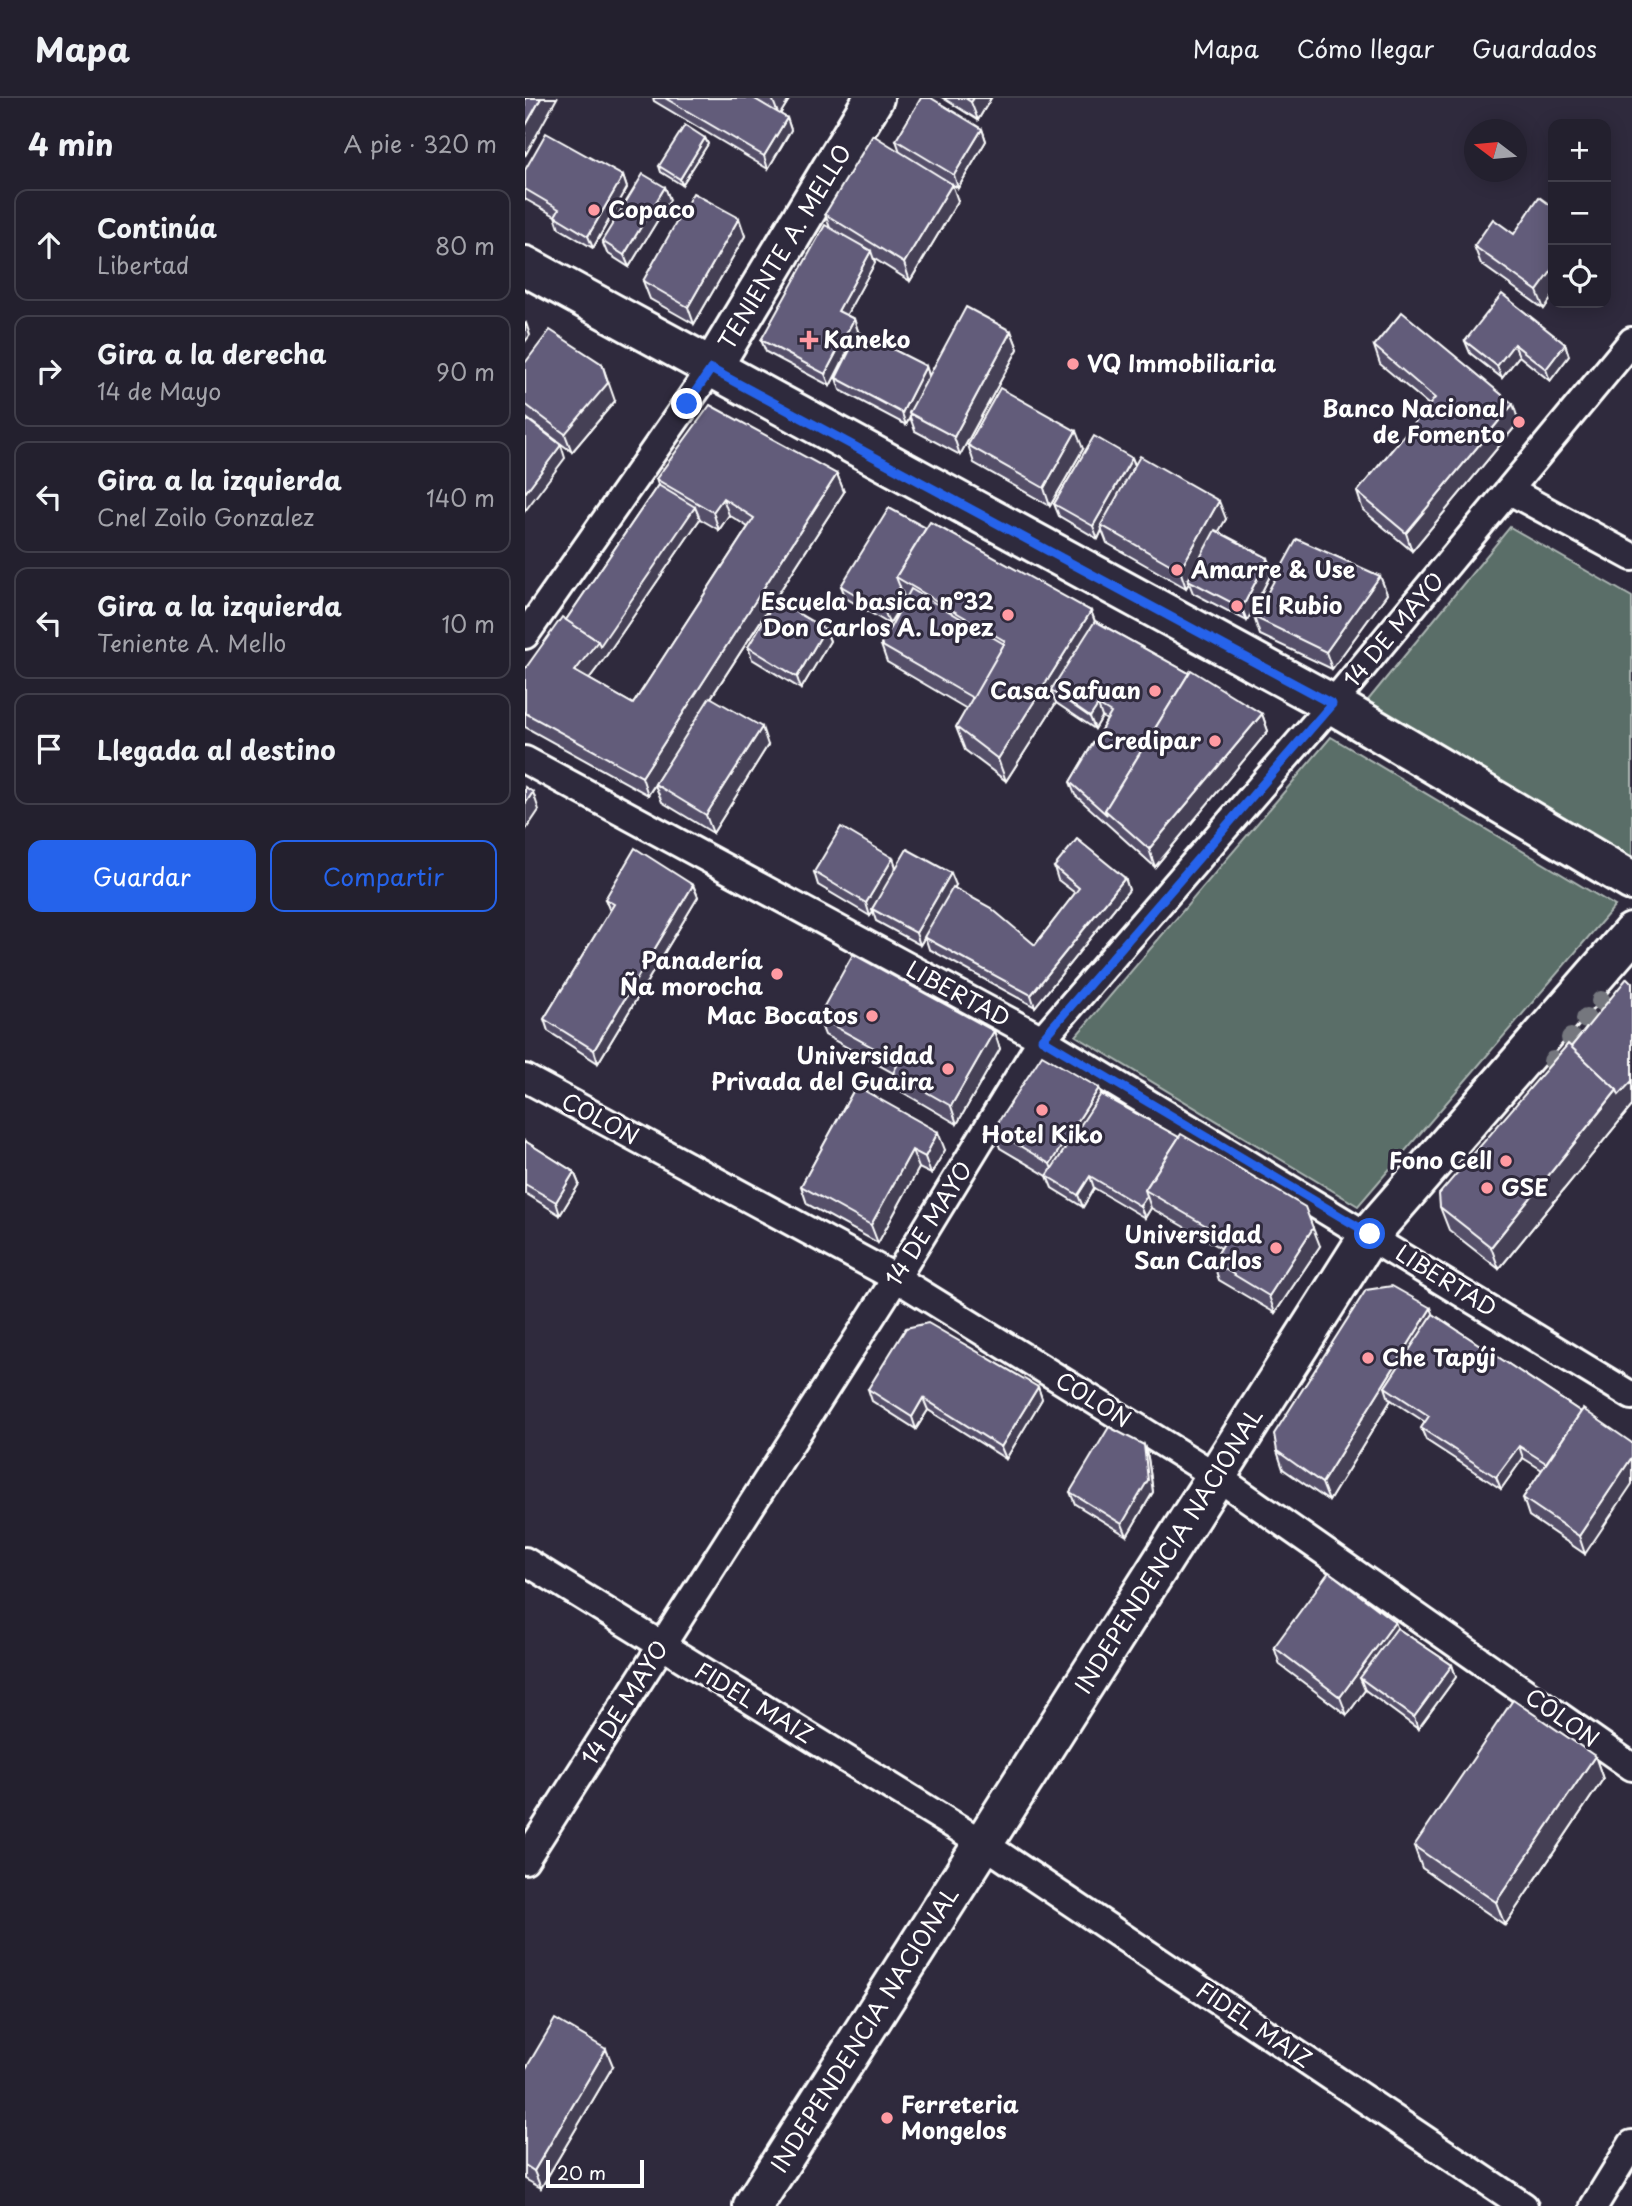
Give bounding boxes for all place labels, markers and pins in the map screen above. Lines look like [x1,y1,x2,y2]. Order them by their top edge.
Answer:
place label: Copaco [608,191,695,226]
marker: Copaco [586,202,602,218]
place label: Kaneko [823,321,910,356]
marker: Kaneko [801,332,817,348]
place label: VQ Immobiliaria [1087,345,1276,380]
marker: VQ Immobiliaria [1065,356,1081,372]
place label: Banco Nacional de Fomento [1322,390,1505,451]
marker: Banco Nacional de Fomento [1511,414,1527,430]
place label: Amarre & Use [1190,551,1356,586]
marker: Amarre & Use [1169,562,1185,578]
place label: Escuela basica n°32 Don Carlos A. Lopez [760,583,994,644]
place label: El Rubio [1251,587,1342,622]
marker: El Rubio [1229,598,1245,614]
marker: Escuela basica n°32 Don Carlos A. Lopez [1000,607,1016,623]
place label: Casa Safuan [990,672,1141,707]
marker: Casa Safuan [1147,683,1163,699]
place label: Credipar [1097,722,1201,757]
marker: Credipar [1207,733,1223,749]
place label: Panadería Ña morocha [620,942,763,1003]
marker: Panadería Ña morocha [769,966,785,982]
place label: Mac Bocatos [707,997,858,1032]
marker: Mac Bocatos [864,1008,880,1024]
place label: Universidad Privada del Guaira [711,1037,935,1098]
marker: Universidad Privada del Guaira [940,1061,956,1077]
marker: Hotel Kiko [1034,1102,1050,1118]
place label: Hotel Kiko [981,1116,1103,1151]
place label: Fono Cell [1389,1142,1492,1177]
marker: Fono Cell [1498,1153,1514,1169]
place label: GSE [1501,1169,1549,1204]
marker: GSE [1479,1180,1495,1196]
place label: Universidad San Carlos [1124,1216,1262,1277]
marker: Universidad San Carlos [1268,1240,1284,1256]
place label: Che Tapýi [1382,1339,1496,1374]
marker: Che Tapýi [1360,1350,1376,1366]
place label: Ferreteria Mongelos [901,2086,1019,2147]
marker: Ferreteria Mongelos [879,2110,895,2126]

